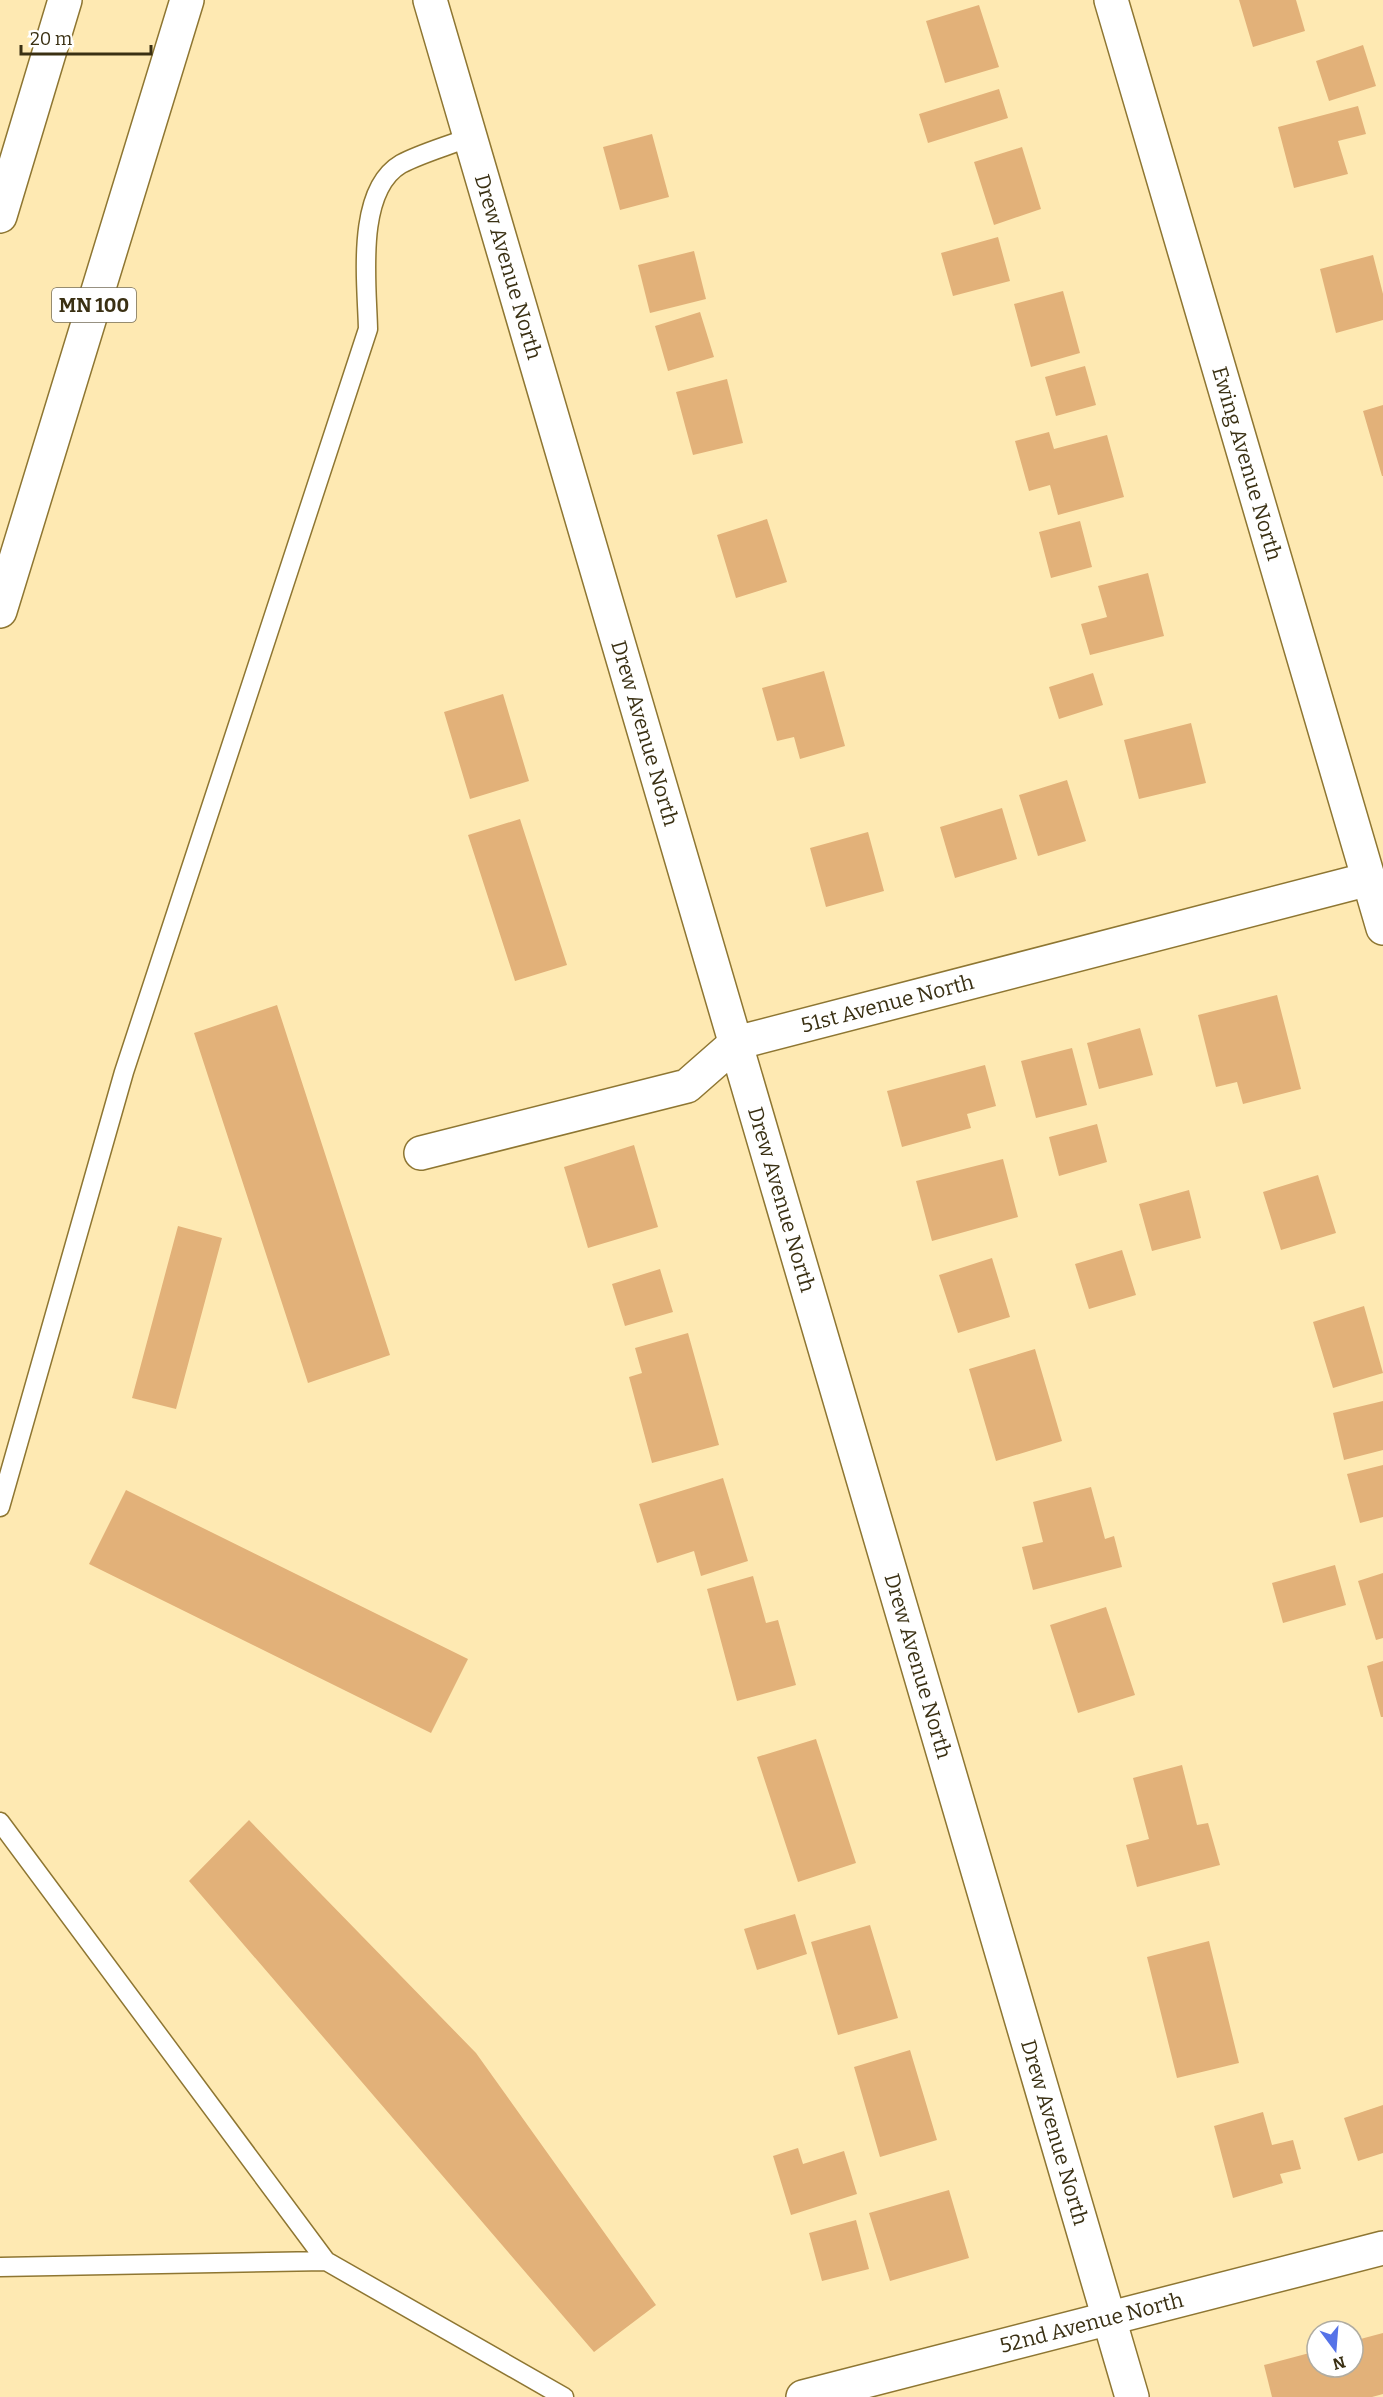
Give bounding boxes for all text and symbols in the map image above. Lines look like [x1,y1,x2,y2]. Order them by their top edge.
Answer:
scale bar [21,18,152,56]
text: 20 m [30,28,72,50]
street label: Drew Avenue North [469,171,548,363]
road number: MN 100 [52,288,136,322]
street label: Ewing Avenue North [1206,363,1288,564]
street label: Drew Avenue North [605,637,684,829]
street label: 51st Avenue North [798,969,977,1039]
street label: Drew Avenue North [742,1104,821,1295]
street label: Drew Avenue North [878,1570,957,1762]
street label: Drew Avenue North [1015,2037,1094,2228]
street label: 52nd Avenue North [997,2287,1186,2359]
north arrow [1305,2319,1365,2379]
text: N [1330,2352,1348,2374]

